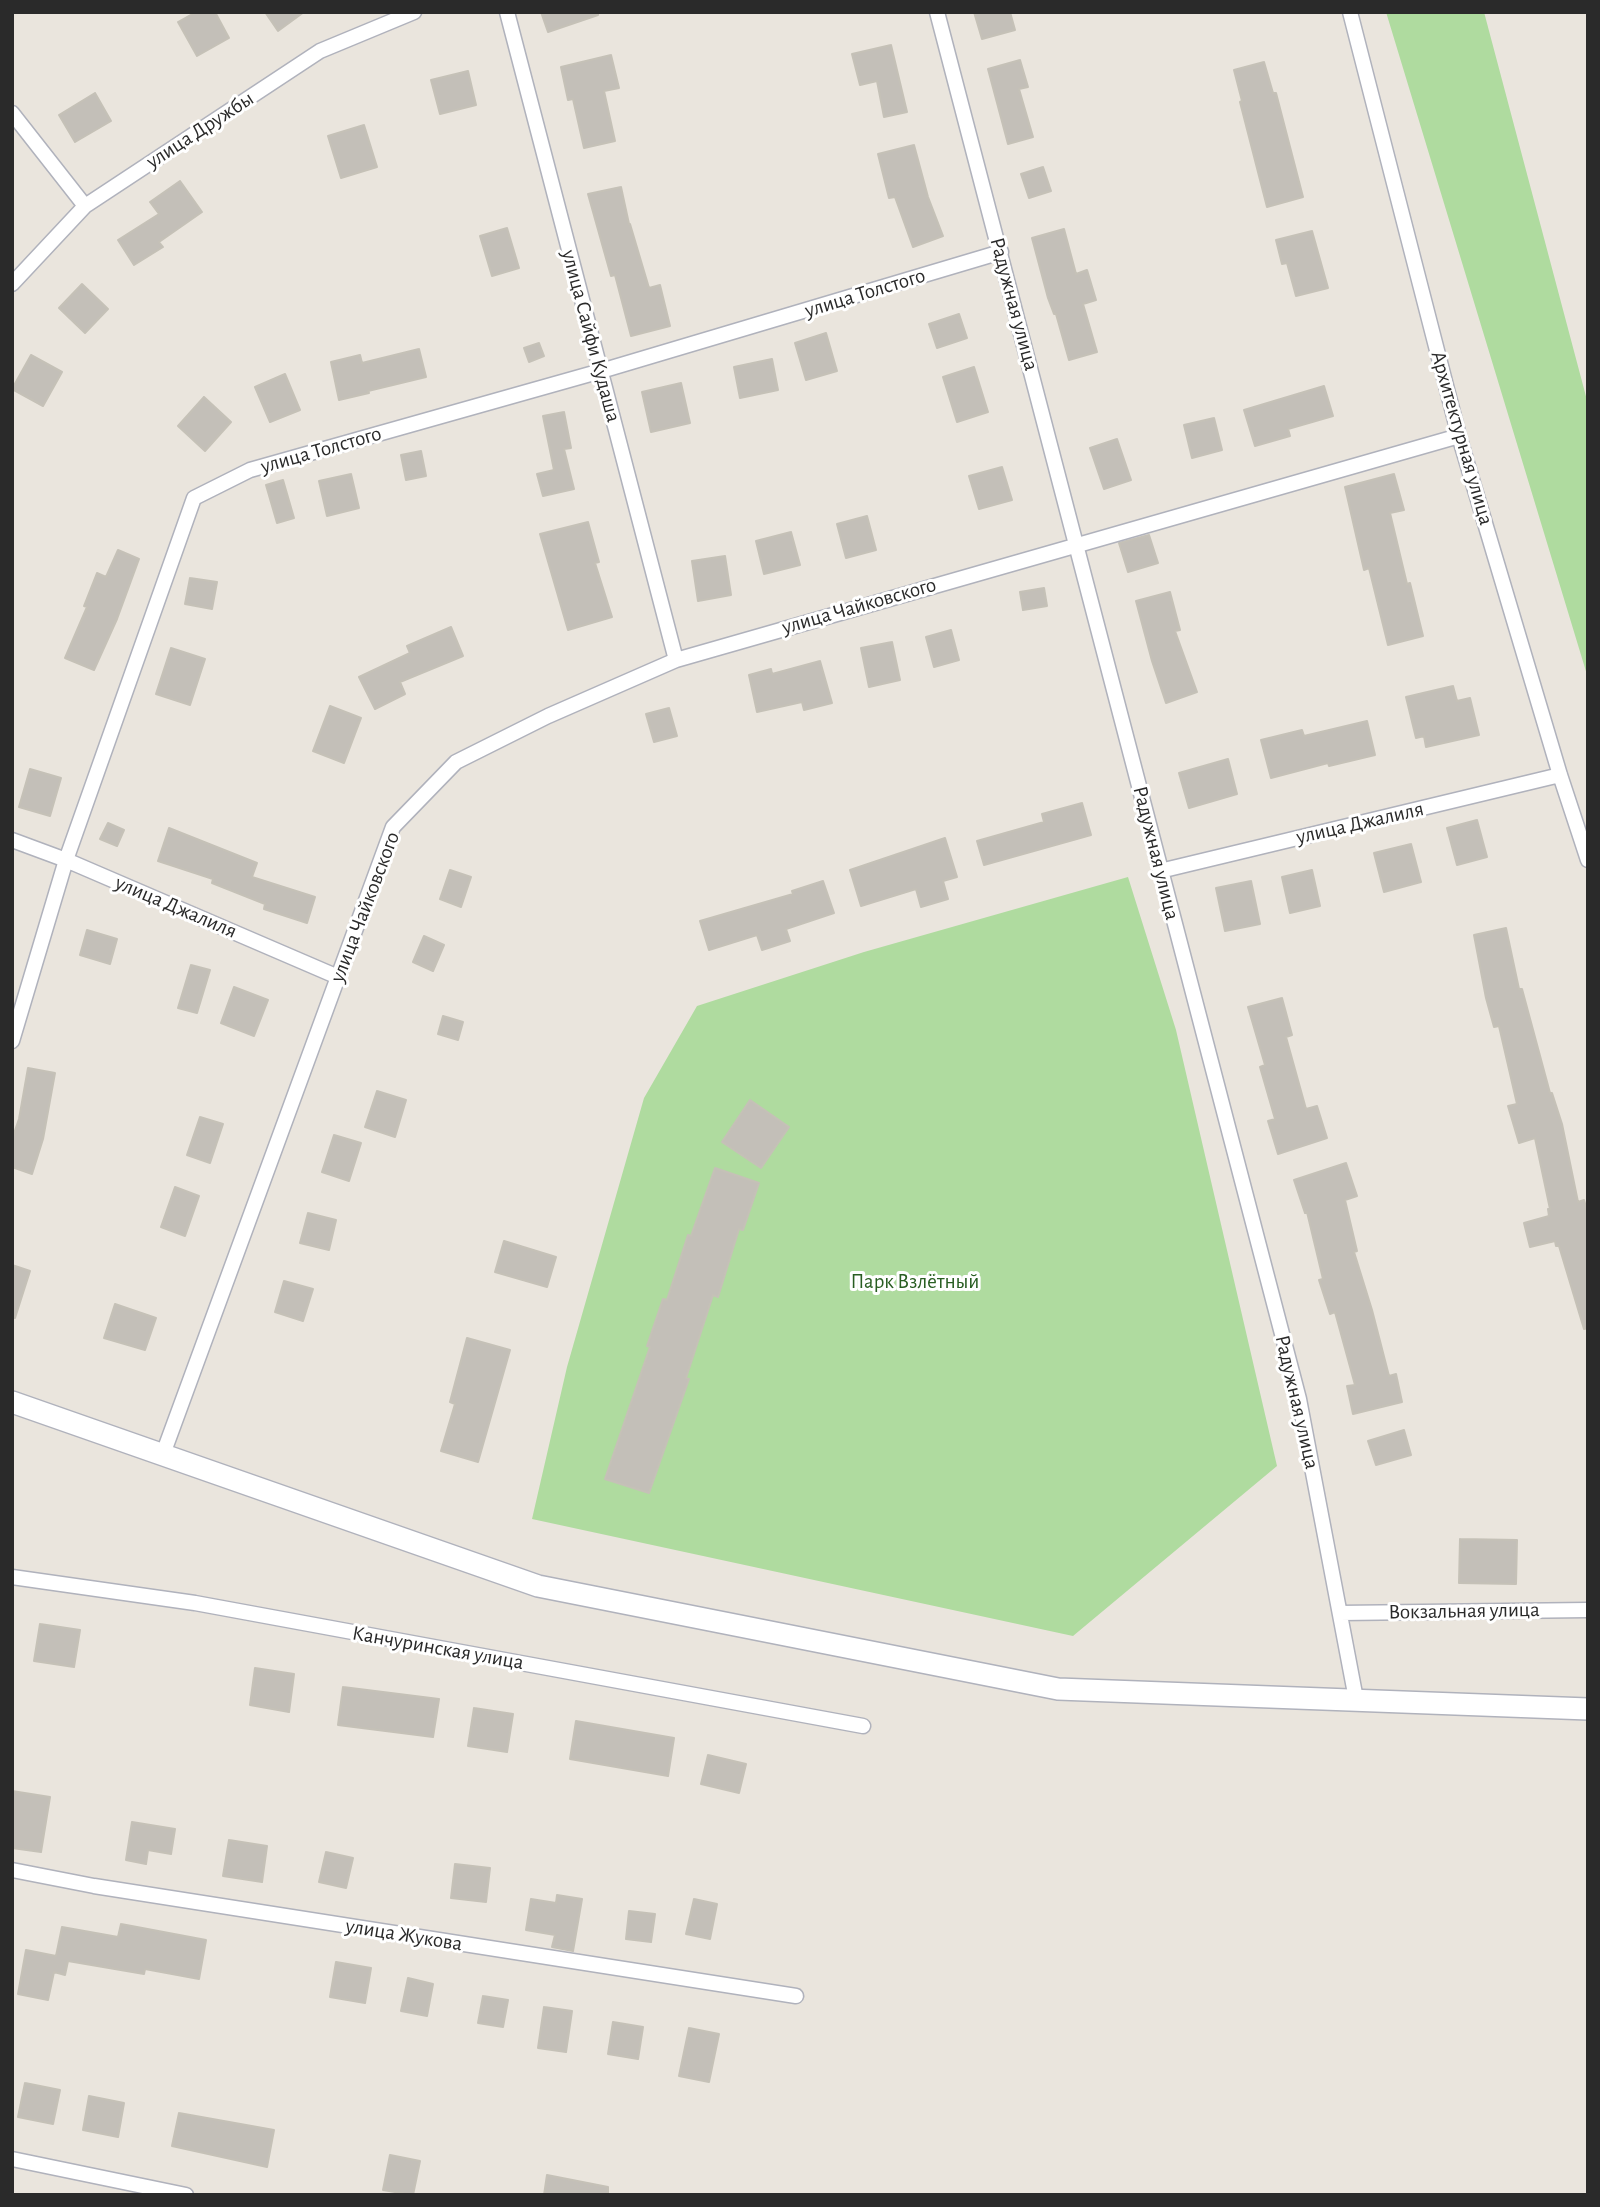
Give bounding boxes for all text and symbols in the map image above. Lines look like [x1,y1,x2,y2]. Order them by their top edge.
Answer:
street label: улица Дружбы [141,86,259,174]
street label: Радужная улица [984,235,1044,373]
street label: улица Сайфи Кудаша [556,247,626,425]
street label: улица Толстого [802,263,928,323]
street label: Архитектурная улица [1425,348,1499,528]
street label: улица Толстого [258,421,384,479]
street label: улица Чайковского [779,572,939,640]
street label: Радужная улица [1127,783,1185,923]
street label: улица Джалиля [1294,796,1426,850]
street label: улица Чайковского [325,828,405,986]
street label: улица Джалиля [111,870,241,944]
park label: Парк Взлётный [851,1269,979,1295]
street label: Радужная улица [1269,1332,1325,1472]
street label: Вокзальная улица [1388,1597,1540,1625]
street label: Канчуринская улица [350,1621,526,1675]
street label: улица Жукова [344,1913,464,1957]

